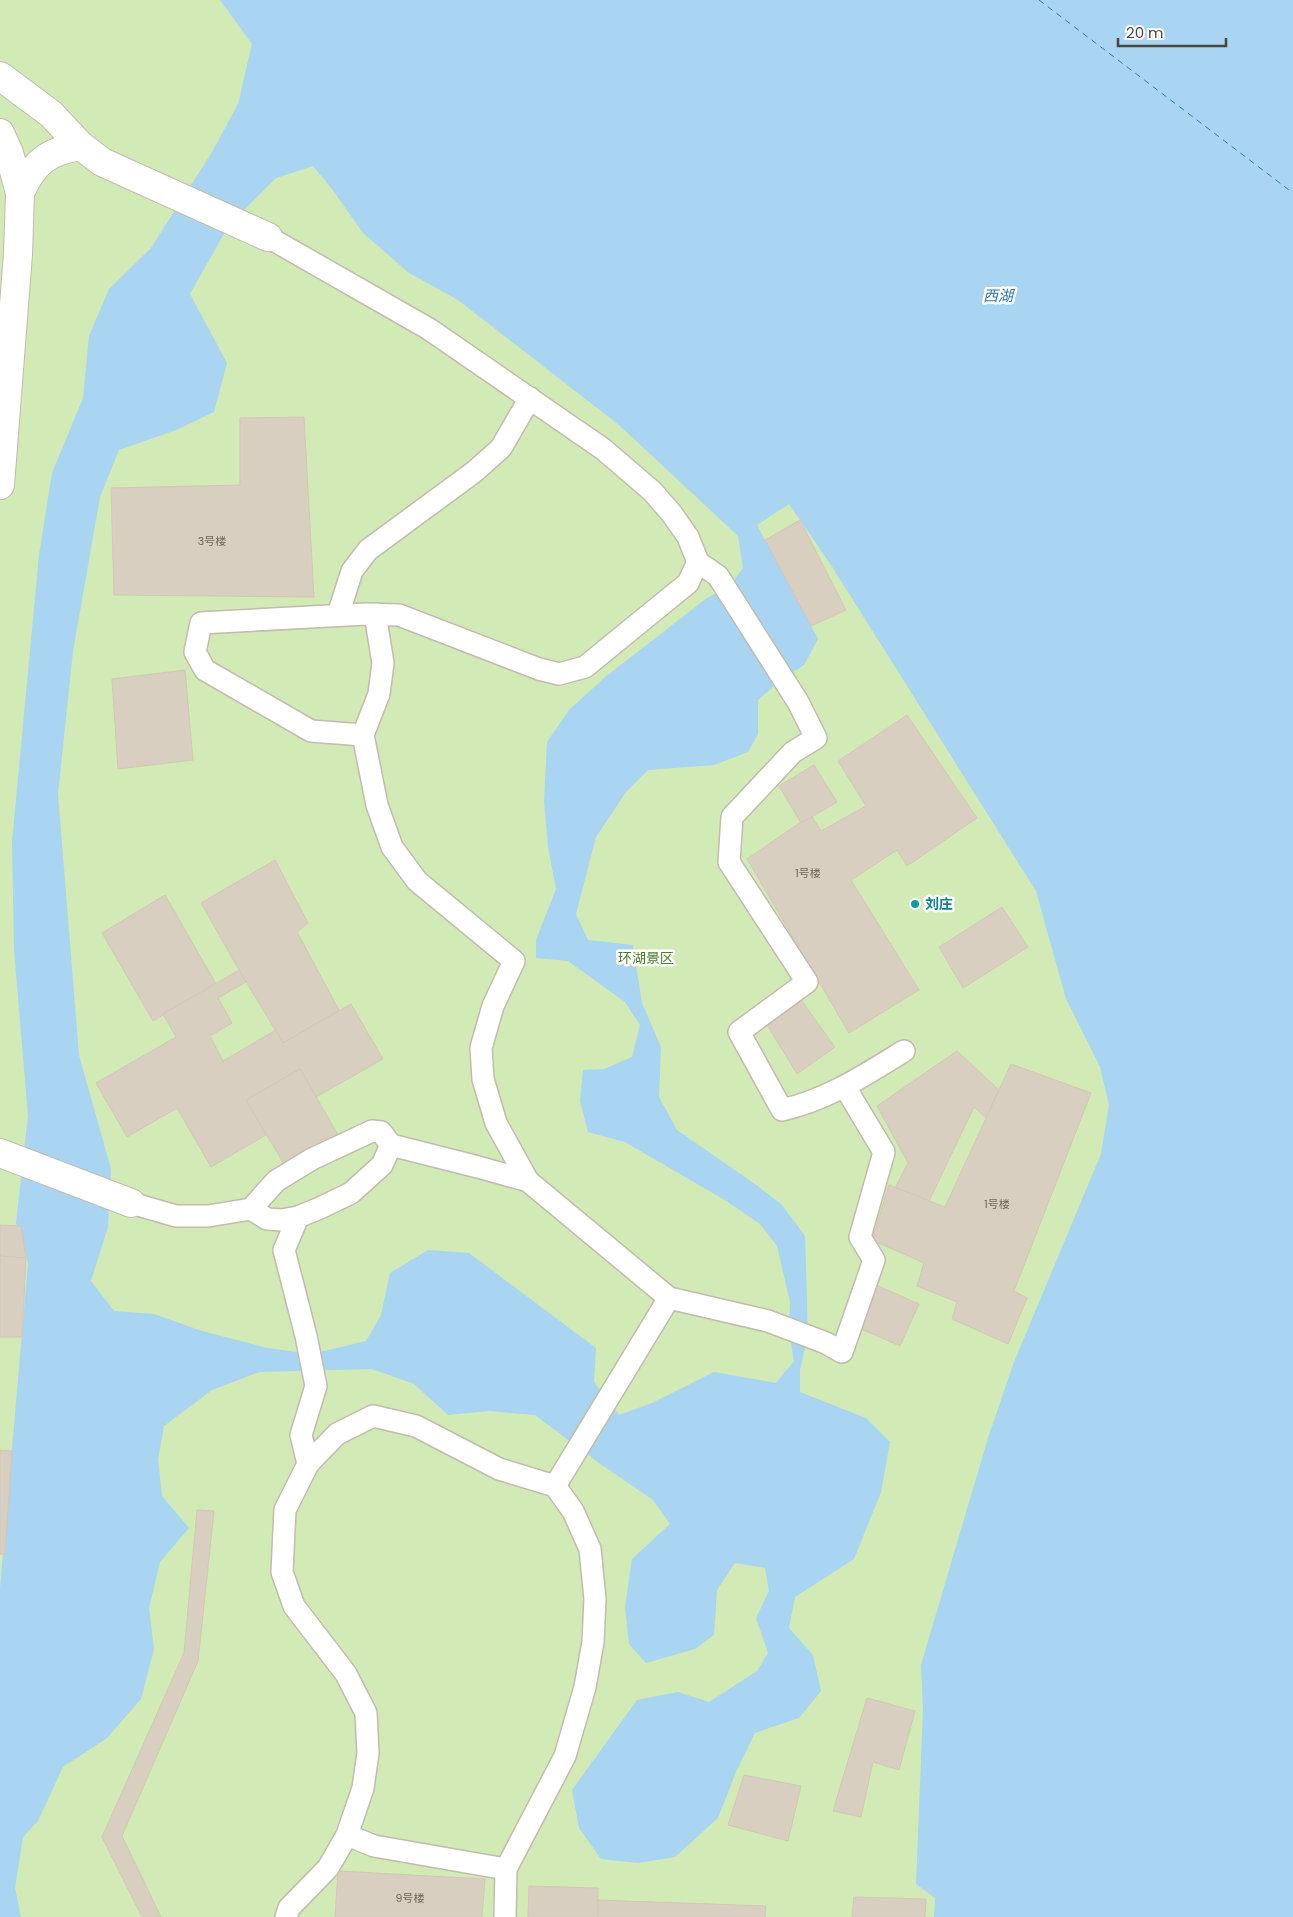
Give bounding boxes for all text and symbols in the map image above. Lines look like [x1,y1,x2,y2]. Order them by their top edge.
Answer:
scale bar [1118,15,1226,47]
text: 20 m [1126,22,1164,43]
water label: 西湖 [983,285,1015,306]
house number: 3号楼 [198,533,226,549]
house number: 1号楼 [795,865,821,881]
place label: 刘庄 [925,894,953,914]
marker: 刘庄 [909,898,921,910]
park label: 环湖景区 [618,948,674,968]
house number: 1号楼 [984,1196,1010,1212]
house number: 9号楼 [396,1890,424,1906]

